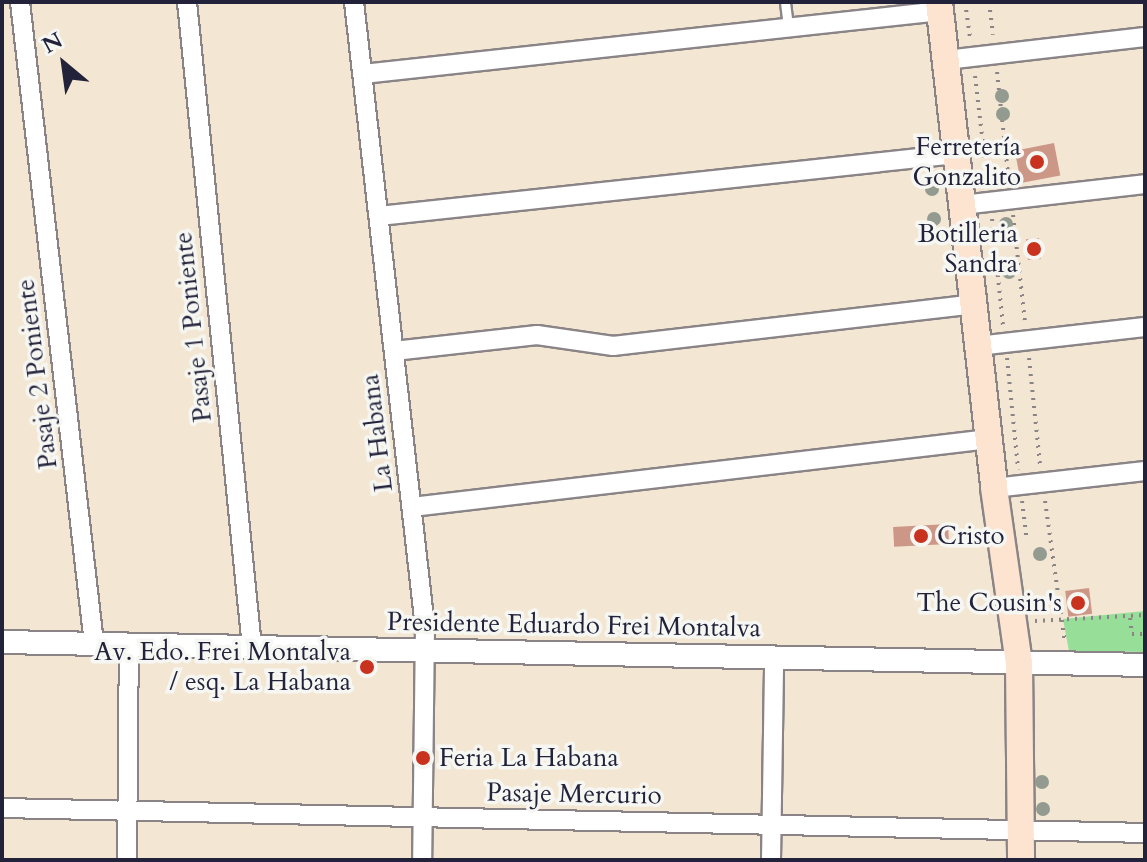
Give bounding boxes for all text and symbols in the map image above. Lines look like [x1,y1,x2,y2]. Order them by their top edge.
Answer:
north arrow [24,24,104,104]
text: N [37,25,68,61]
place label: Ferretería Gonzalito [913,131,1021,192]
marker: Ferretería Gonzalito [1028,153,1046,171]
place label: Botilleria Sandra [918,218,1018,280]
street label: Pasaje 1 Poniente [167,230,219,424]
marker: Botilleria Sandra [1025,240,1043,258]
street label: Pasaje 2 Poniente [10,277,64,471]
street label: La Habana [354,372,400,494]
place label: Cristo [937,520,1005,552]
marker: Cristo [912,527,930,545]
place label: The Cousin's [916,587,1062,619]
marker: The Cousin's [1069,594,1087,612]
street label: Presidente Eduardo Frei Montalva [387,606,761,644]
place label: Av. Edo. Frei Montalva / esq. La Habana [94,636,351,698]
marker: Av. Edo. Frei Montalva / esq. La Habana [358,658,376,676]
place label: Feria La Habana [439,742,619,774]
marker: Feria La Habana [414,749,432,767]
street label: Pasaje Mercurio [486,777,662,811]

